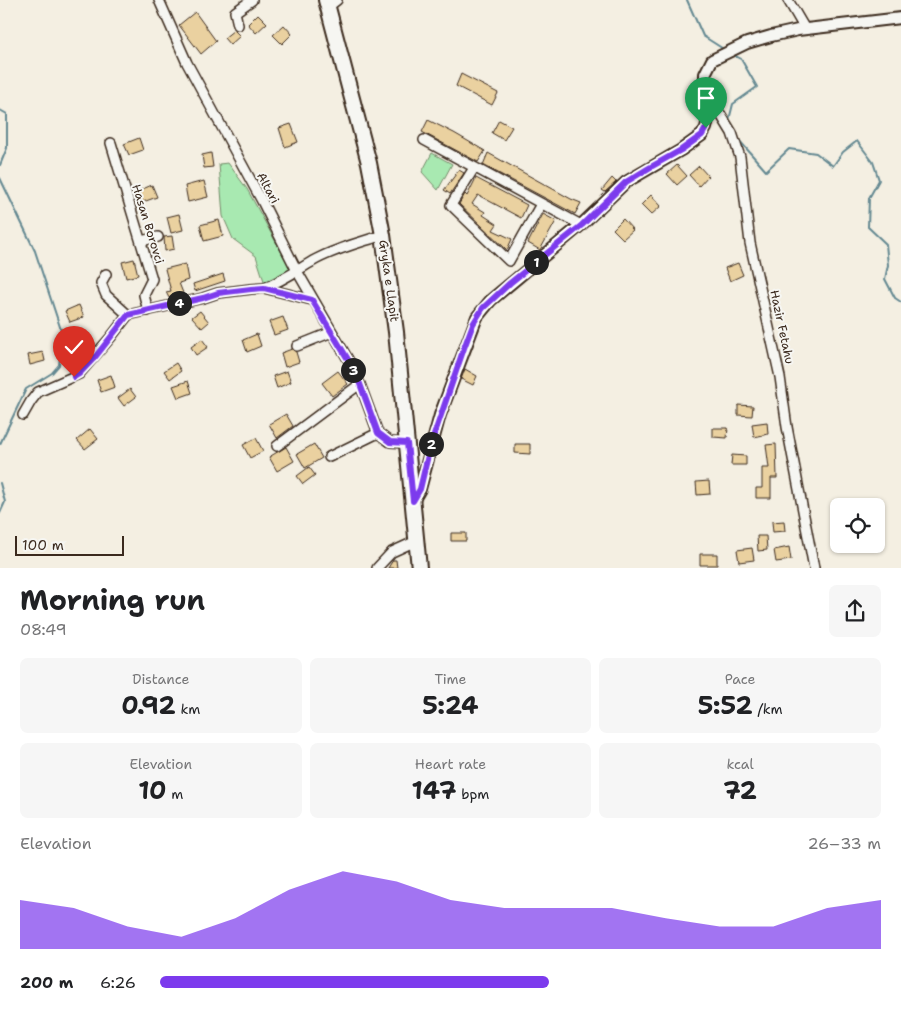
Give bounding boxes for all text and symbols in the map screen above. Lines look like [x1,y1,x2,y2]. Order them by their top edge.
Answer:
pin [685,77,727,128]
icon: arrive [692,84,720,112]
street label: Altari [253,170,283,206]
street label: Hasan Borovci [128,182,168,266]
street label: Gryka e Llapit [375,239,403,323]
pin: 1 [524,250,548,274]
text: 1 [533,253,540,271]
street label: Hazir Fetahu [766,289,798,366]
pin: 4 [166,290,192,316]
text: 4 [175,294,184,312]
pin [53,326,95,377]
icon: check [60,333,88,361]
pin: 3 [340,358,366,382]
text: 3 [349,361,358,379]
pin: 2 [418,432,444,456]
text: 2 [427,435,436,453]
map controls [830,498,885,553]
button: locate [830,498,885,553]
scale bar [15,532,124,556]
text: 100 m [22,536,64,554]
text: Morning run [20,581,205,619]
button: share [829,585,881,637]
text: 08:49 [20,619,67,640]
text: Distance [132,670,190,688]
text: Time [434,670,467,688]
text: Pace [725,670,756,688]
text: 0.92 [121,688,176,722]
text: 5:24 [422,688,479,722]
text: 5:52 [698,688,753,722]
text: km [176,700,200,718]
text: /km [753,700,783,718]
text: Elevation [129,755,192,773]
text: Heart rate [415,755,486,773]
text: kcal [727,755,754,773]
text: 10 [138,773,166,807]
text: 147 [412,773,456,807]
text: 72 [723,773,757,807]
text: m [166,785,183,803]
text: bpm [456,785,489,803]
text: Elevation [20,833,92,854]
text: 26–33 m [807,833,881,854]
text: 200 m [20,972,73,993]
text: 6:26 [100,972,136,993]

